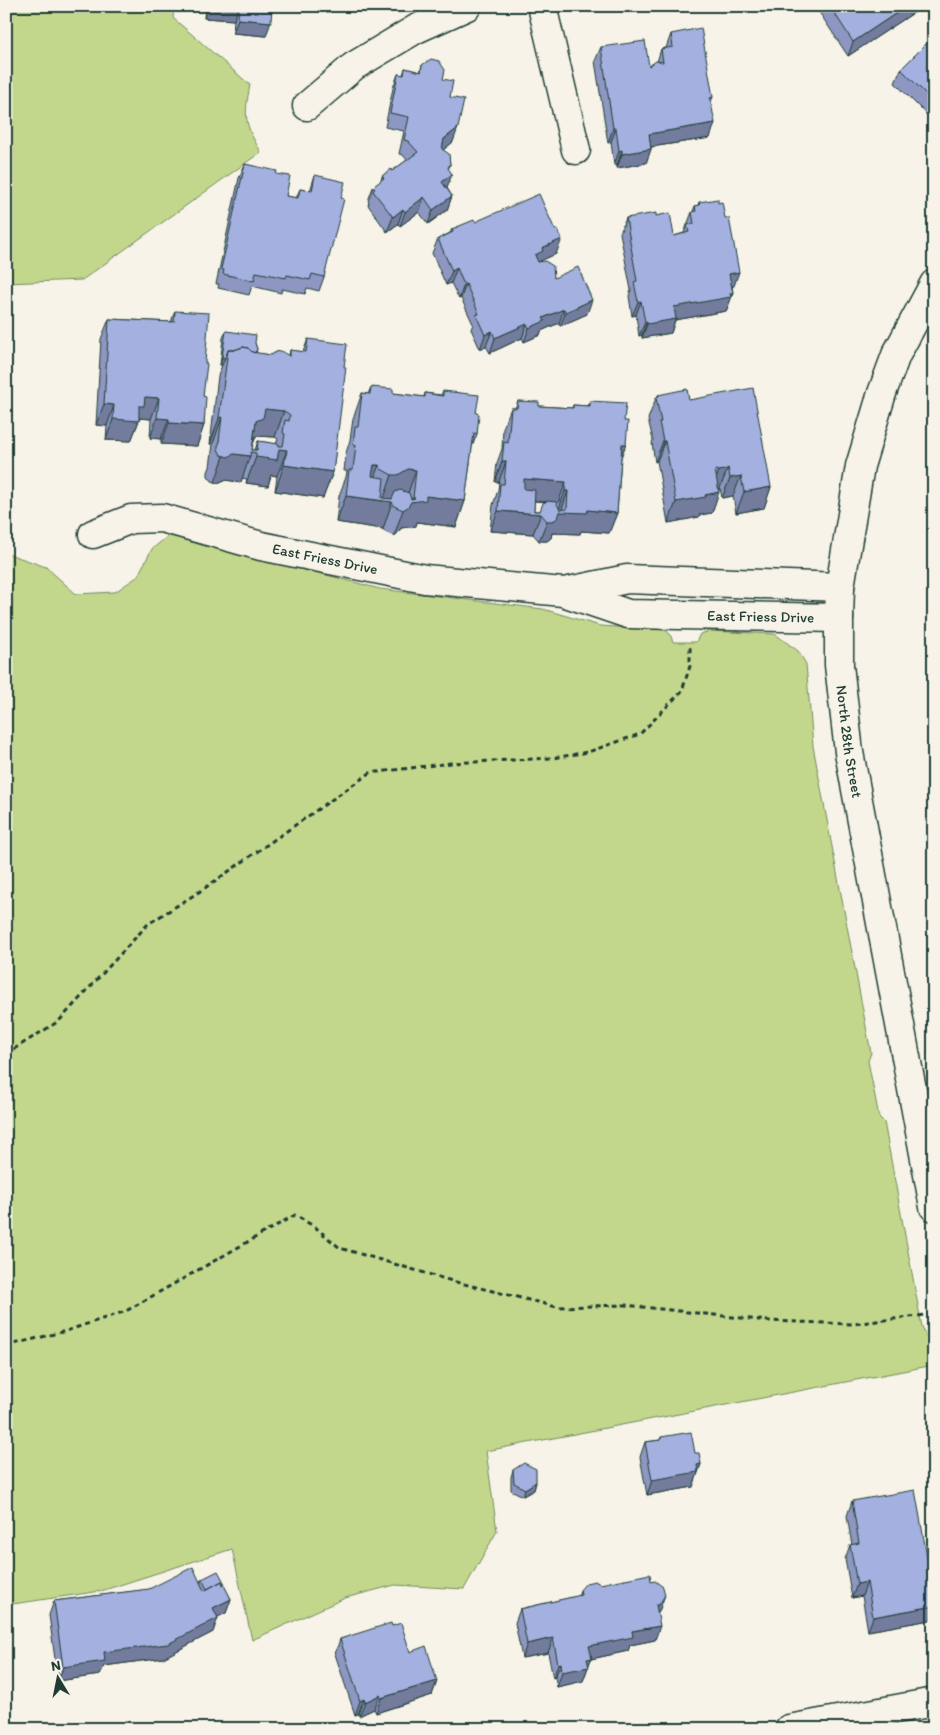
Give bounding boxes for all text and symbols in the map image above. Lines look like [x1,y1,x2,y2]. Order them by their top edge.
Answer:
street label: East Friess Drive [271,539,379,578]
street label: East Friess Drive [707,607,814,627]
street label: North 28th Street [832,684,866,800]
north arrow [32,1652,82,1702]
text: N [50,1656,62,1675]

